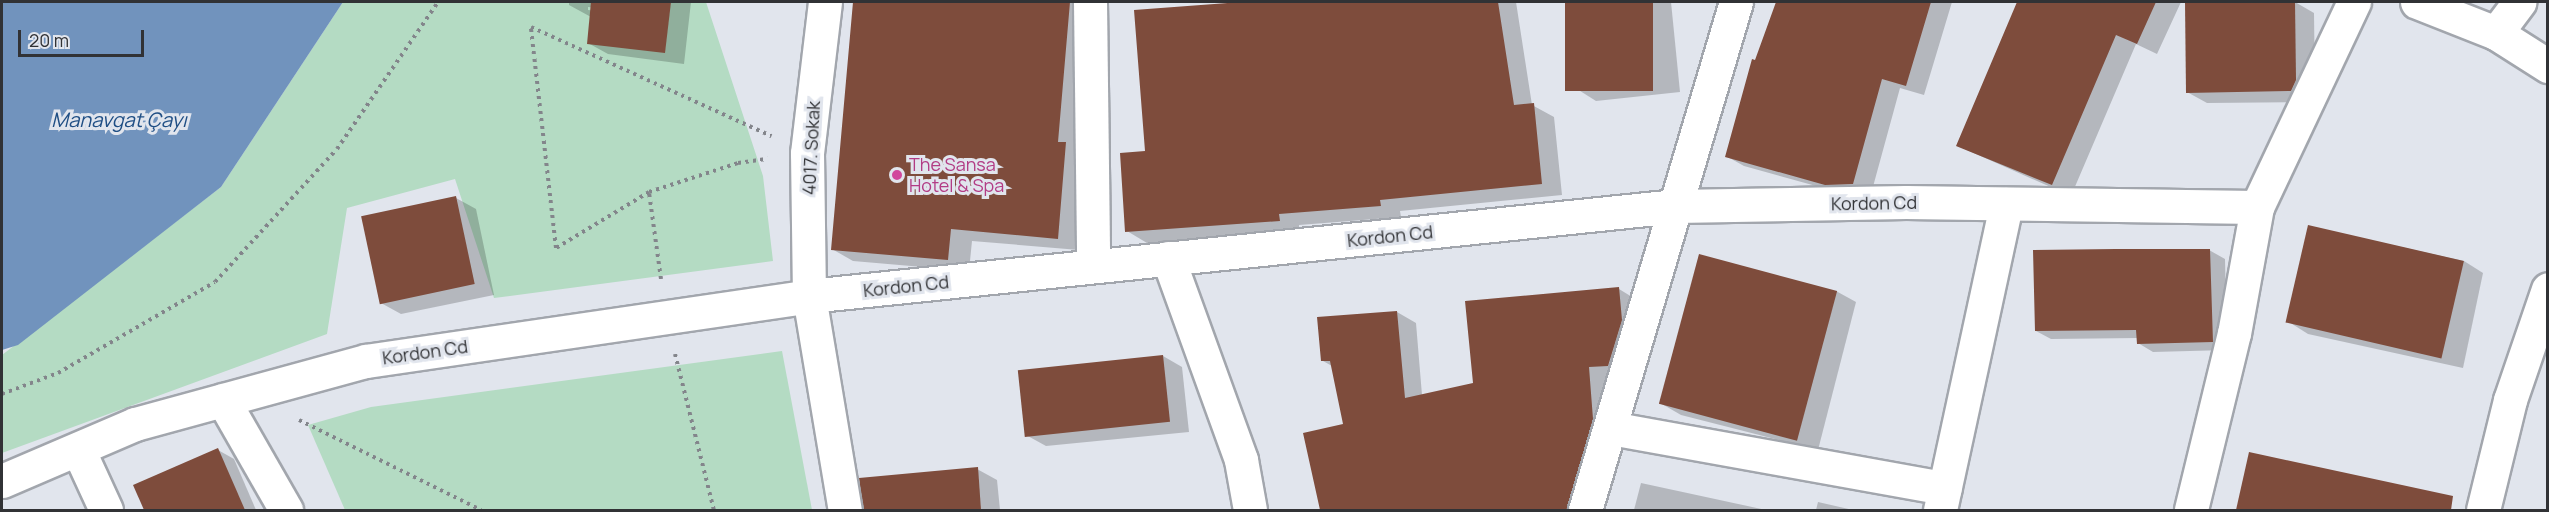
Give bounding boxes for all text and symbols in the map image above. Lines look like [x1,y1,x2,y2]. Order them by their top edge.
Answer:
scale bar [21,18,147,56]
text: 20 m [29,28,69,52]
street label: 4017. Sokak [798,100,824,196]
water label: Manavgat Çayı [51,107,187,131]
place label: The Sansa Hotel & Spa [909,154,1004,196]
marker: The Sansa Hotel & Spa [890,168,904,182]
street label: Kordon Cd [1831,191,1917,215]
street label: Kordon Cd [1346,221,1434,251]
street label: Kordon Cd [862,271,950,301]
street label: Kordon Cd [381,335,469,369]

